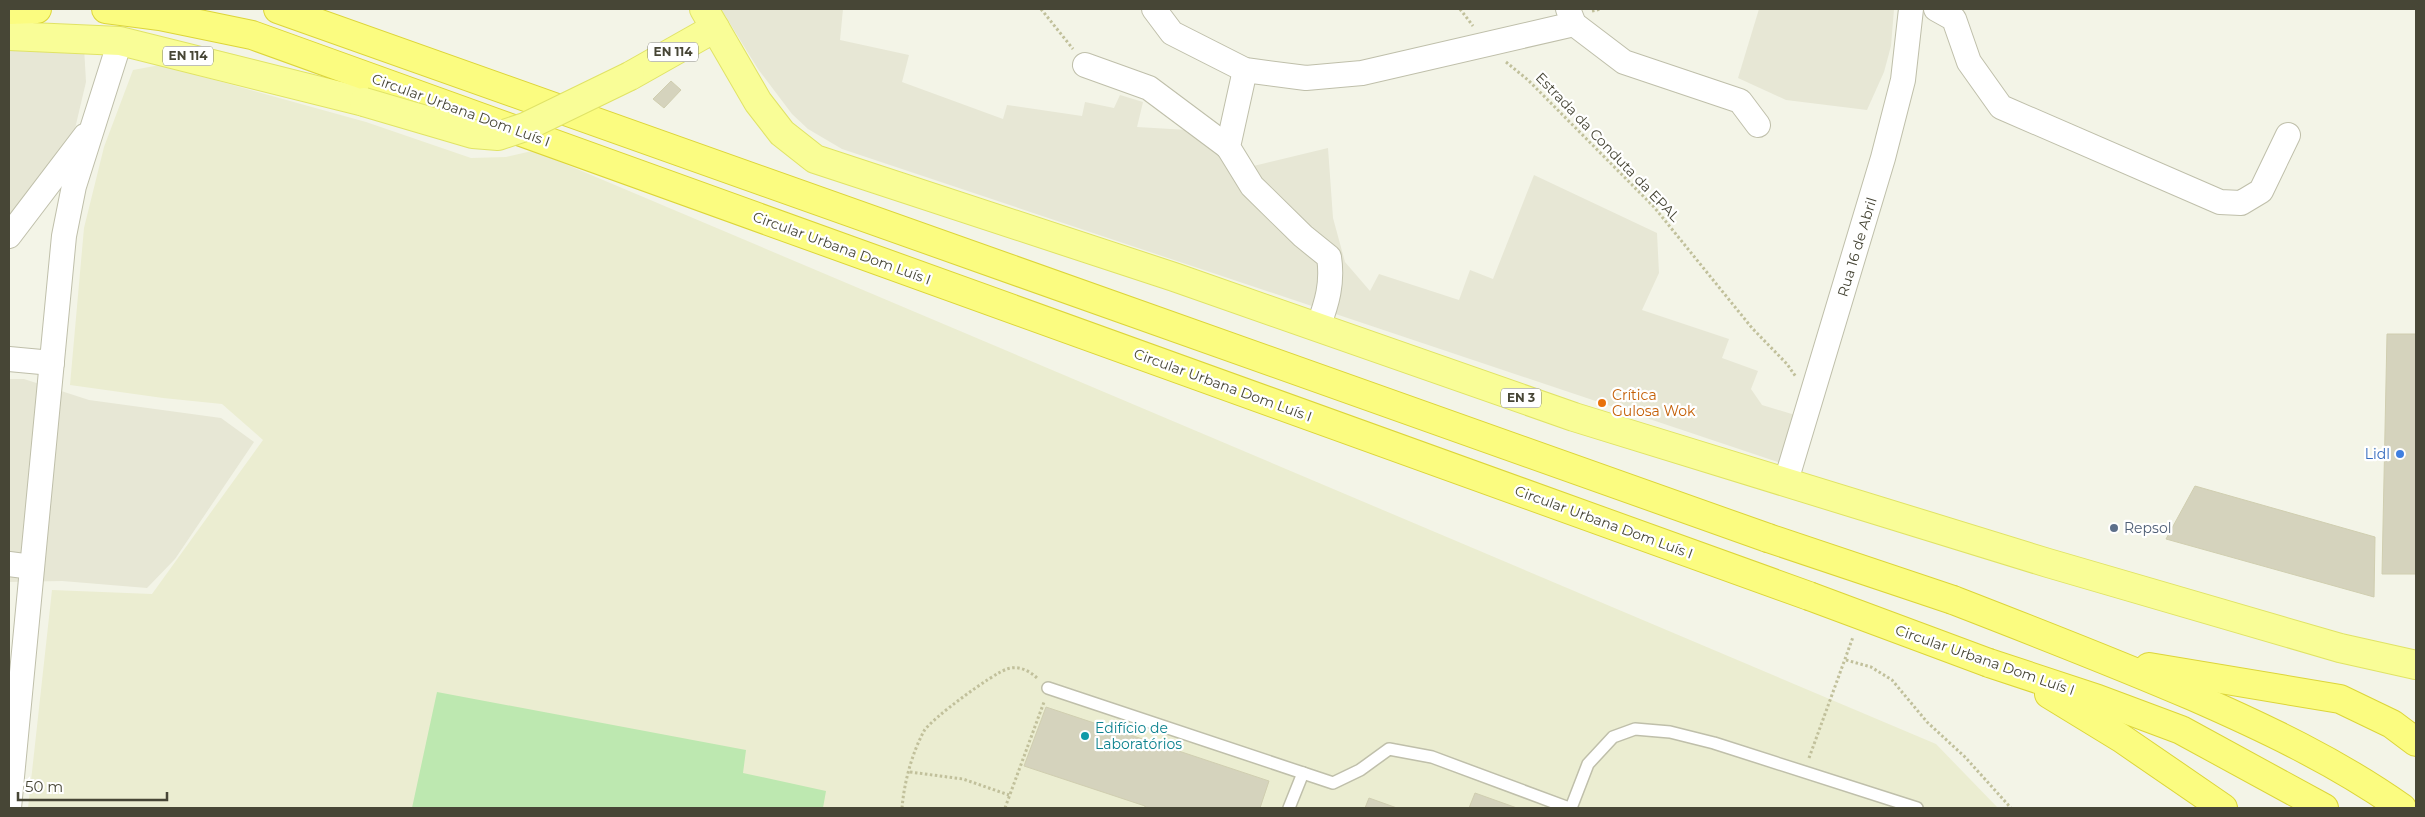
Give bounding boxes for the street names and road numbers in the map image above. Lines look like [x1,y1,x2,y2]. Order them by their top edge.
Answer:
road number: EN 114 [648,42,698,62]
road number: EN 114 [163,46,213,66]
street label: Circular Urbana Dom Luís I [369,69,553,151]
street label: Estrada da Conduta da EPAL [1532,69,1685,226]
street label: Rua 16 de Abril [1833,195,1881,299]
street label: Circular Urbana Dom Luís I [750,207,934,289]
street label: Circular Urbana Dom Luís I [1131,344,1315,426]
road number: EN 3 [1501,388,1541,408]
street label: Circular Urbana Dom Luís I [1512,481,1696,563]
street label: Circular Urbana Dom Luís I [1893,621,2077,699]

